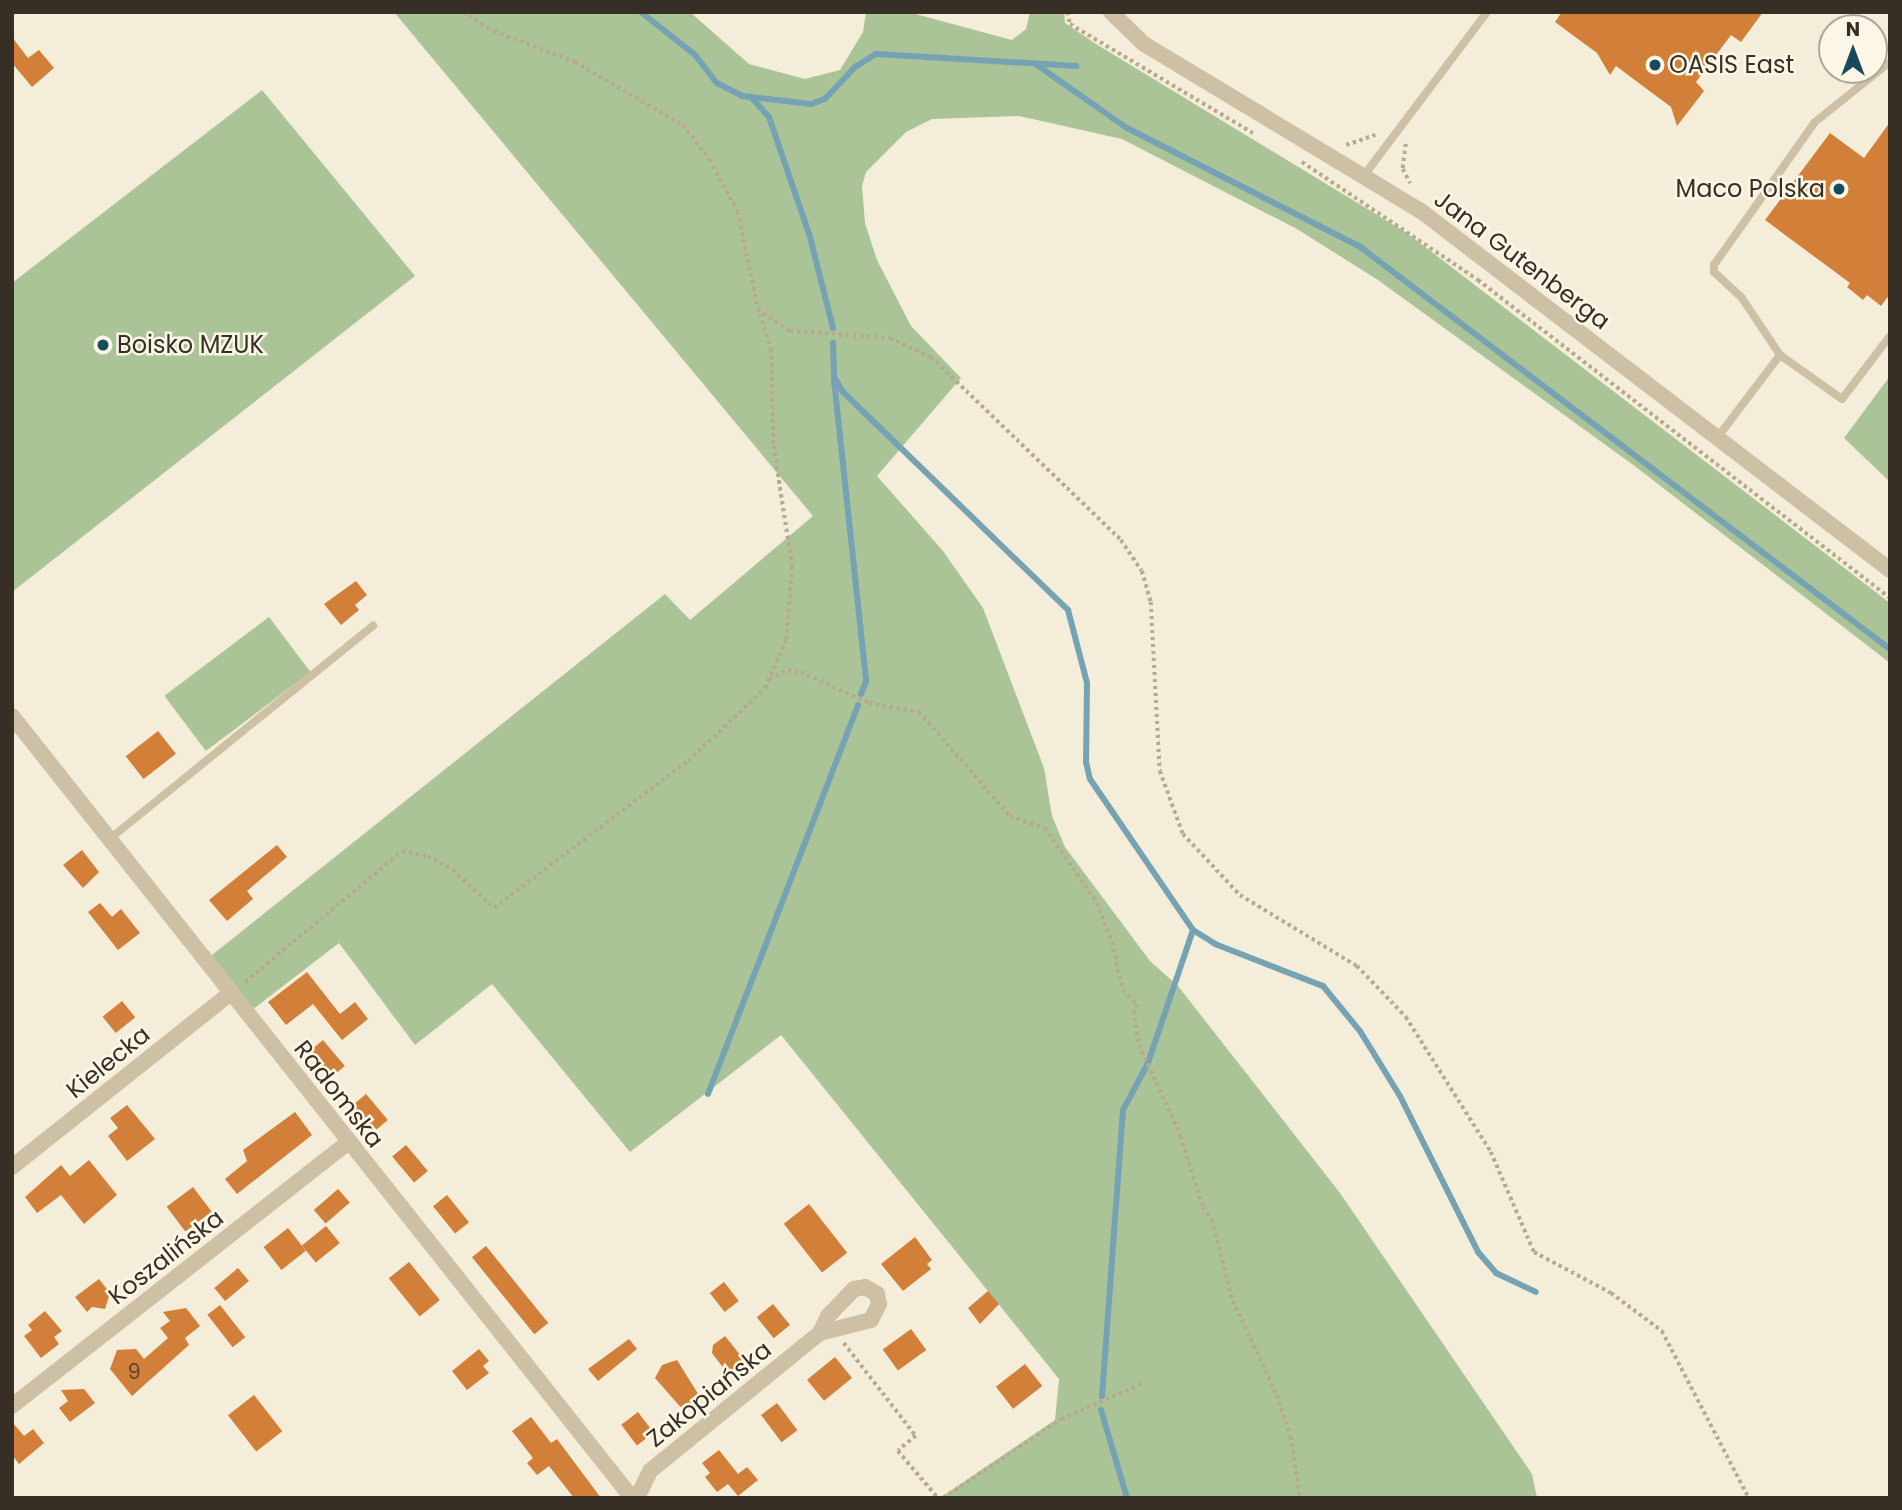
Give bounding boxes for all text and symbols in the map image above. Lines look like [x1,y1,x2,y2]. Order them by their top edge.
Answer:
north arrow [1818,14,1888,84]
text: N [1846,16,1860,43]
place label: OASIS East [1669,51,1794,79]
marker: OASIS East [1647,57,1663,73]
place label: Maco Polska [1676,175,1825,203]
marker: Maco Polska [1831,181,1847,197]
street label: Jana Gutenberga [1428,185,1616,335]
place label: Boisko MZUK [117,331,264,359]
marker: Boisko MZUK [95,337,111,353]
street label: Kielecka [60,1020,156,1104]
street label: Radomska [288,1035,390,1153]
street label: Koszalińska [103,1203,229,1311]
street label: Zakopiańska [641,1335,777,1453]
house number: 9 [127,1359,141,1385]

